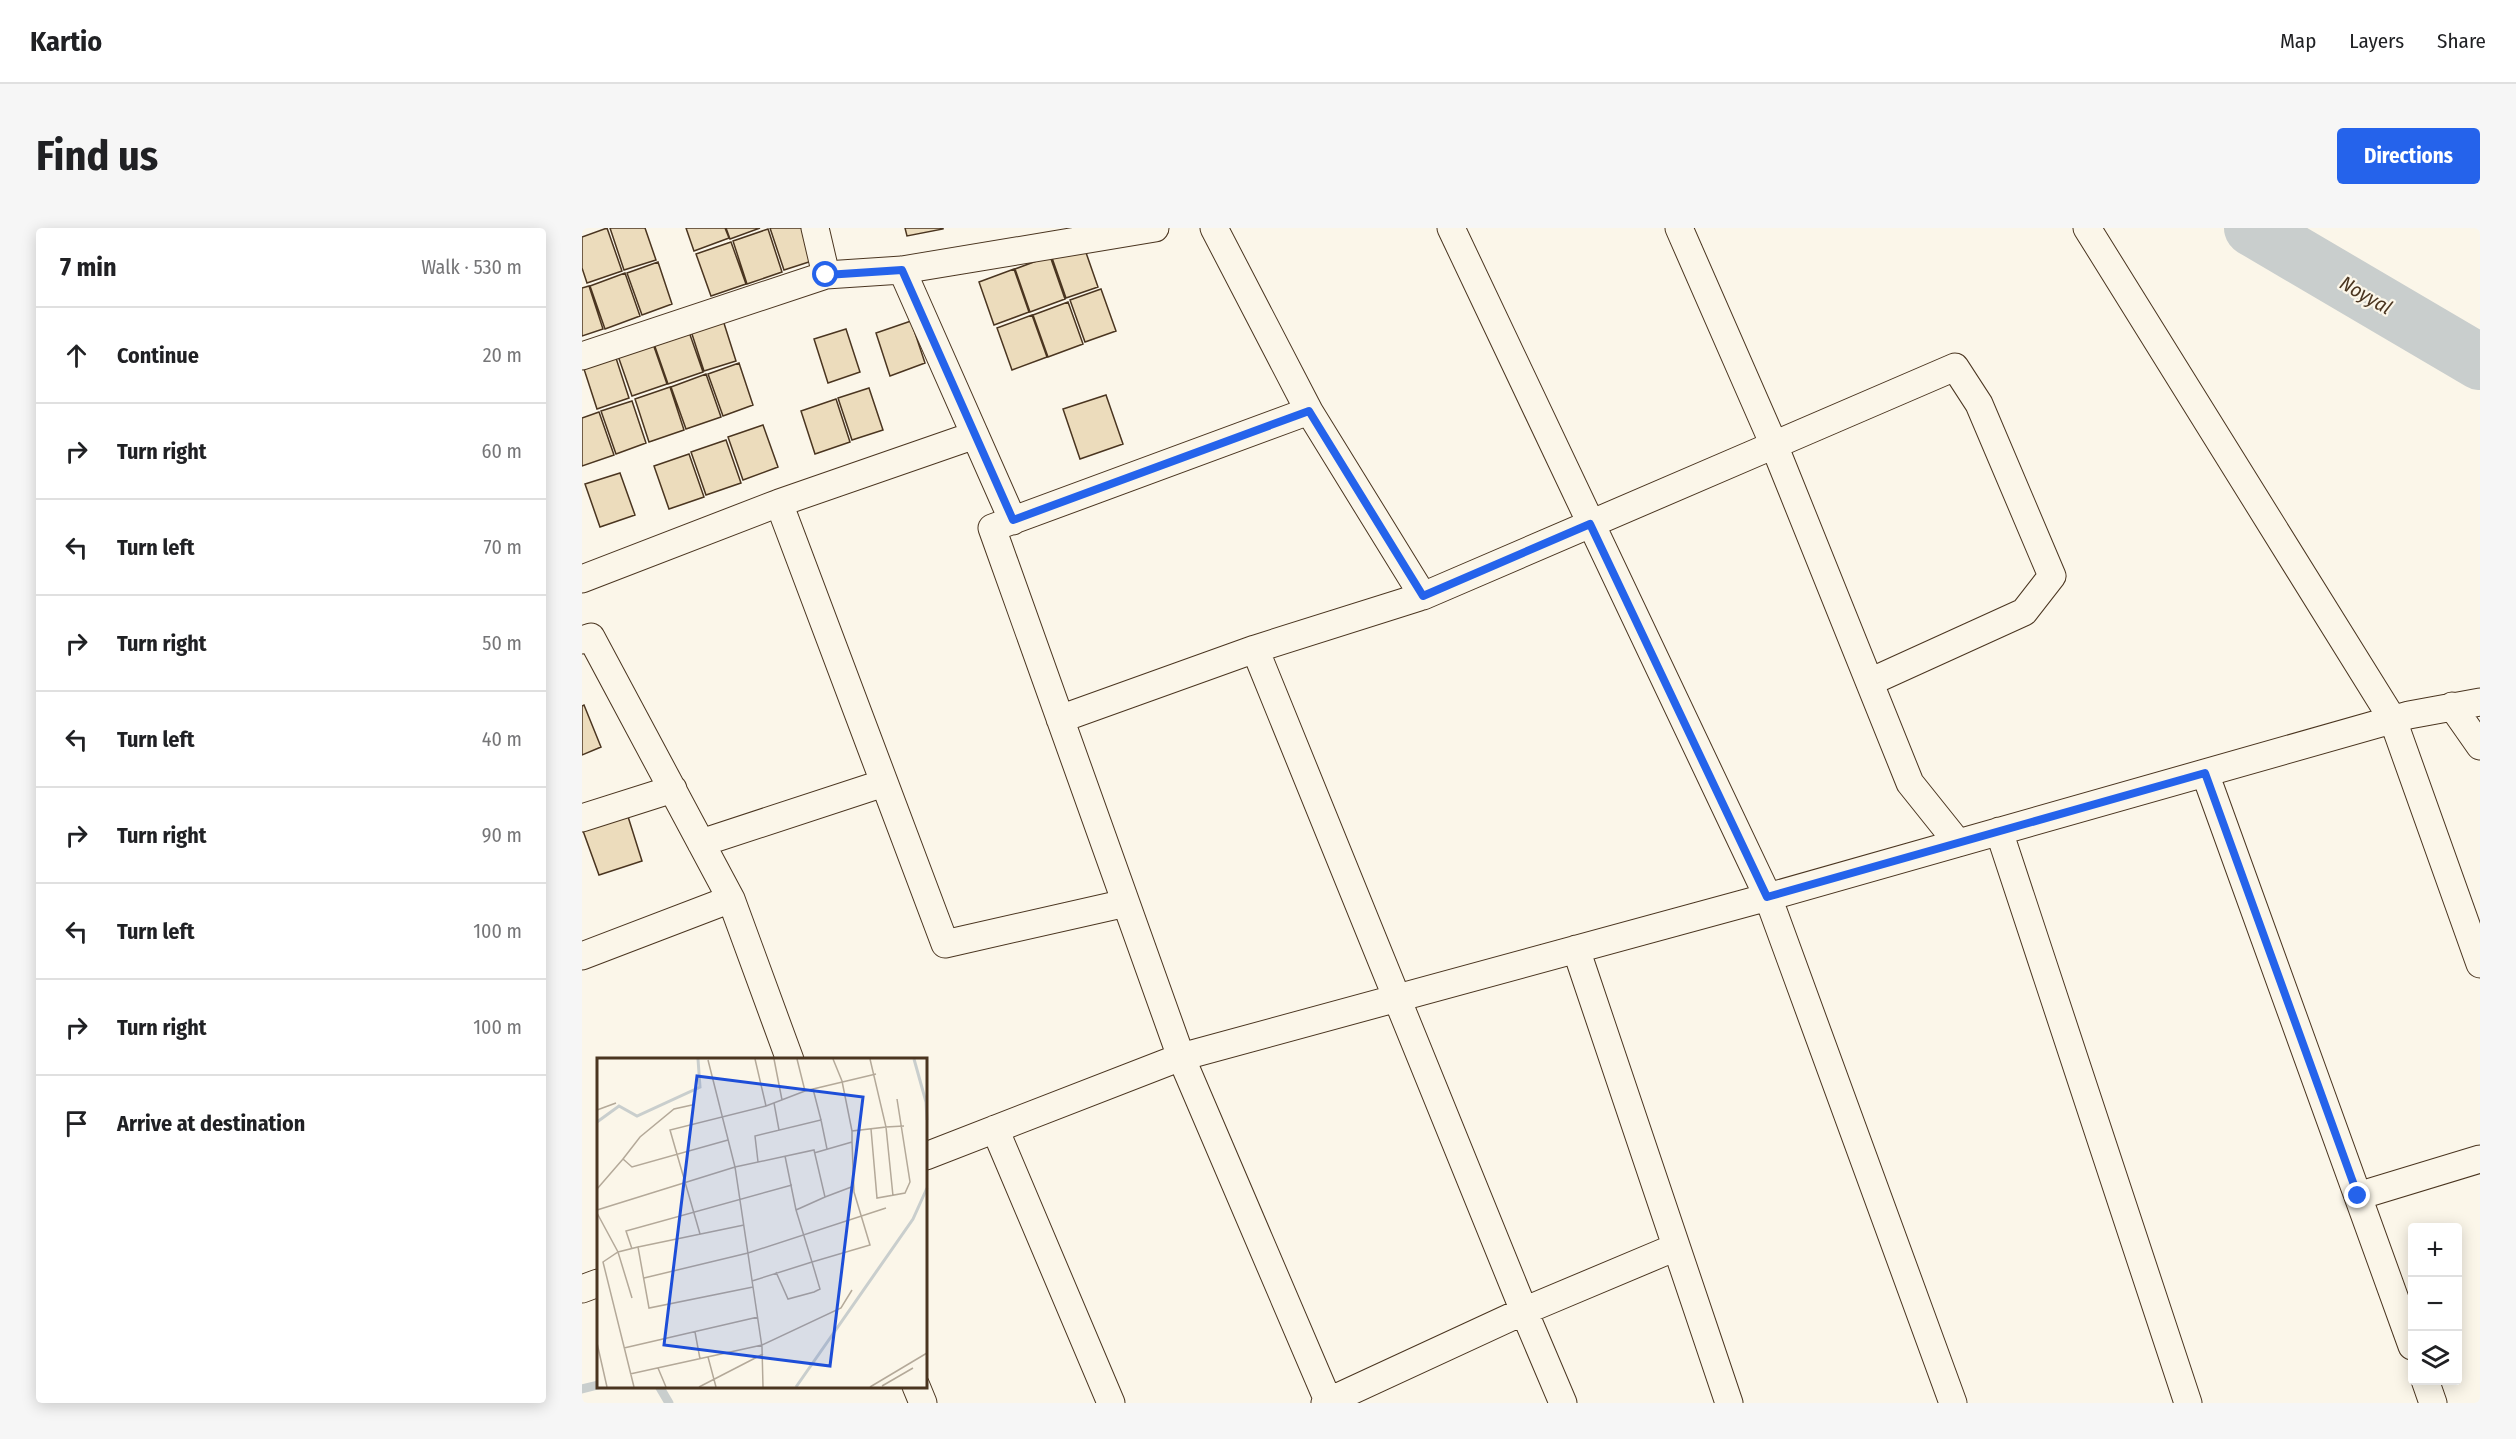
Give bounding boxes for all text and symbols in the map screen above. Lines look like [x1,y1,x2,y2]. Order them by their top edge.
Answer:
text: Kartio [30,25,102,58]
text: Map [2280,28,2316,54]
text: Layers [2349,28,2404,54]
text: Share [2437,28,2486,54]
button: Directions [2337,128,2480,184]
text: Find us [36,131,158,181]
text: 7 min [60,252,117,283]
text: Walk · 530 m [421,255,522,279]
route start [812,261,838,287]
water label: Noyyal [2336,271,2396,319]
icon: ahead [60,339,93,372]
text: Continue [117,342,199,369]
text: 20 m [483,343,522,367]
icon: right [60,435,93,468]
text: Turn right [117,438,206,465]
text: 60 m [482,439,522,463]
icon: left [60,531,93,564]
text: Turn left [117,534,195,561]
text: 70 m [484,535,522,559]
icon: right [60,627,93,660]
text: Turn right [117,630,206,657]
text: 50 m [482,631,522,655]
icon: left [60,723,93,756]
text: Turn left [117,726,195,753]
text: 40 m [482,727,522,751]
icon: right [60,819,93,852]
text: Turn right [117,822,206,849]
text: 90 m [482,823,522,847]
icon: left [60,915,93,948]
text: Turn left [117,918,195,945]
text: 100 m [473,919,522,943]
icon: right [60,1011,93,1044]
text: Turn right [117,1014,206,1041]
text: 100 m [473,1015,522,1039]
inset map [597,1058,927,1388]
icon: arrive [60,1107,93,1140]
text: Arrive at destination [117,1110,305,1137]
route end [2344,1182,2370,1208]
map controls [2408,1223,2462,1385]
button: + [2408,1223,2462,1277]
button: − [2408,1277,2462,1331]
button: layers [2408,1331,2462,1385]

